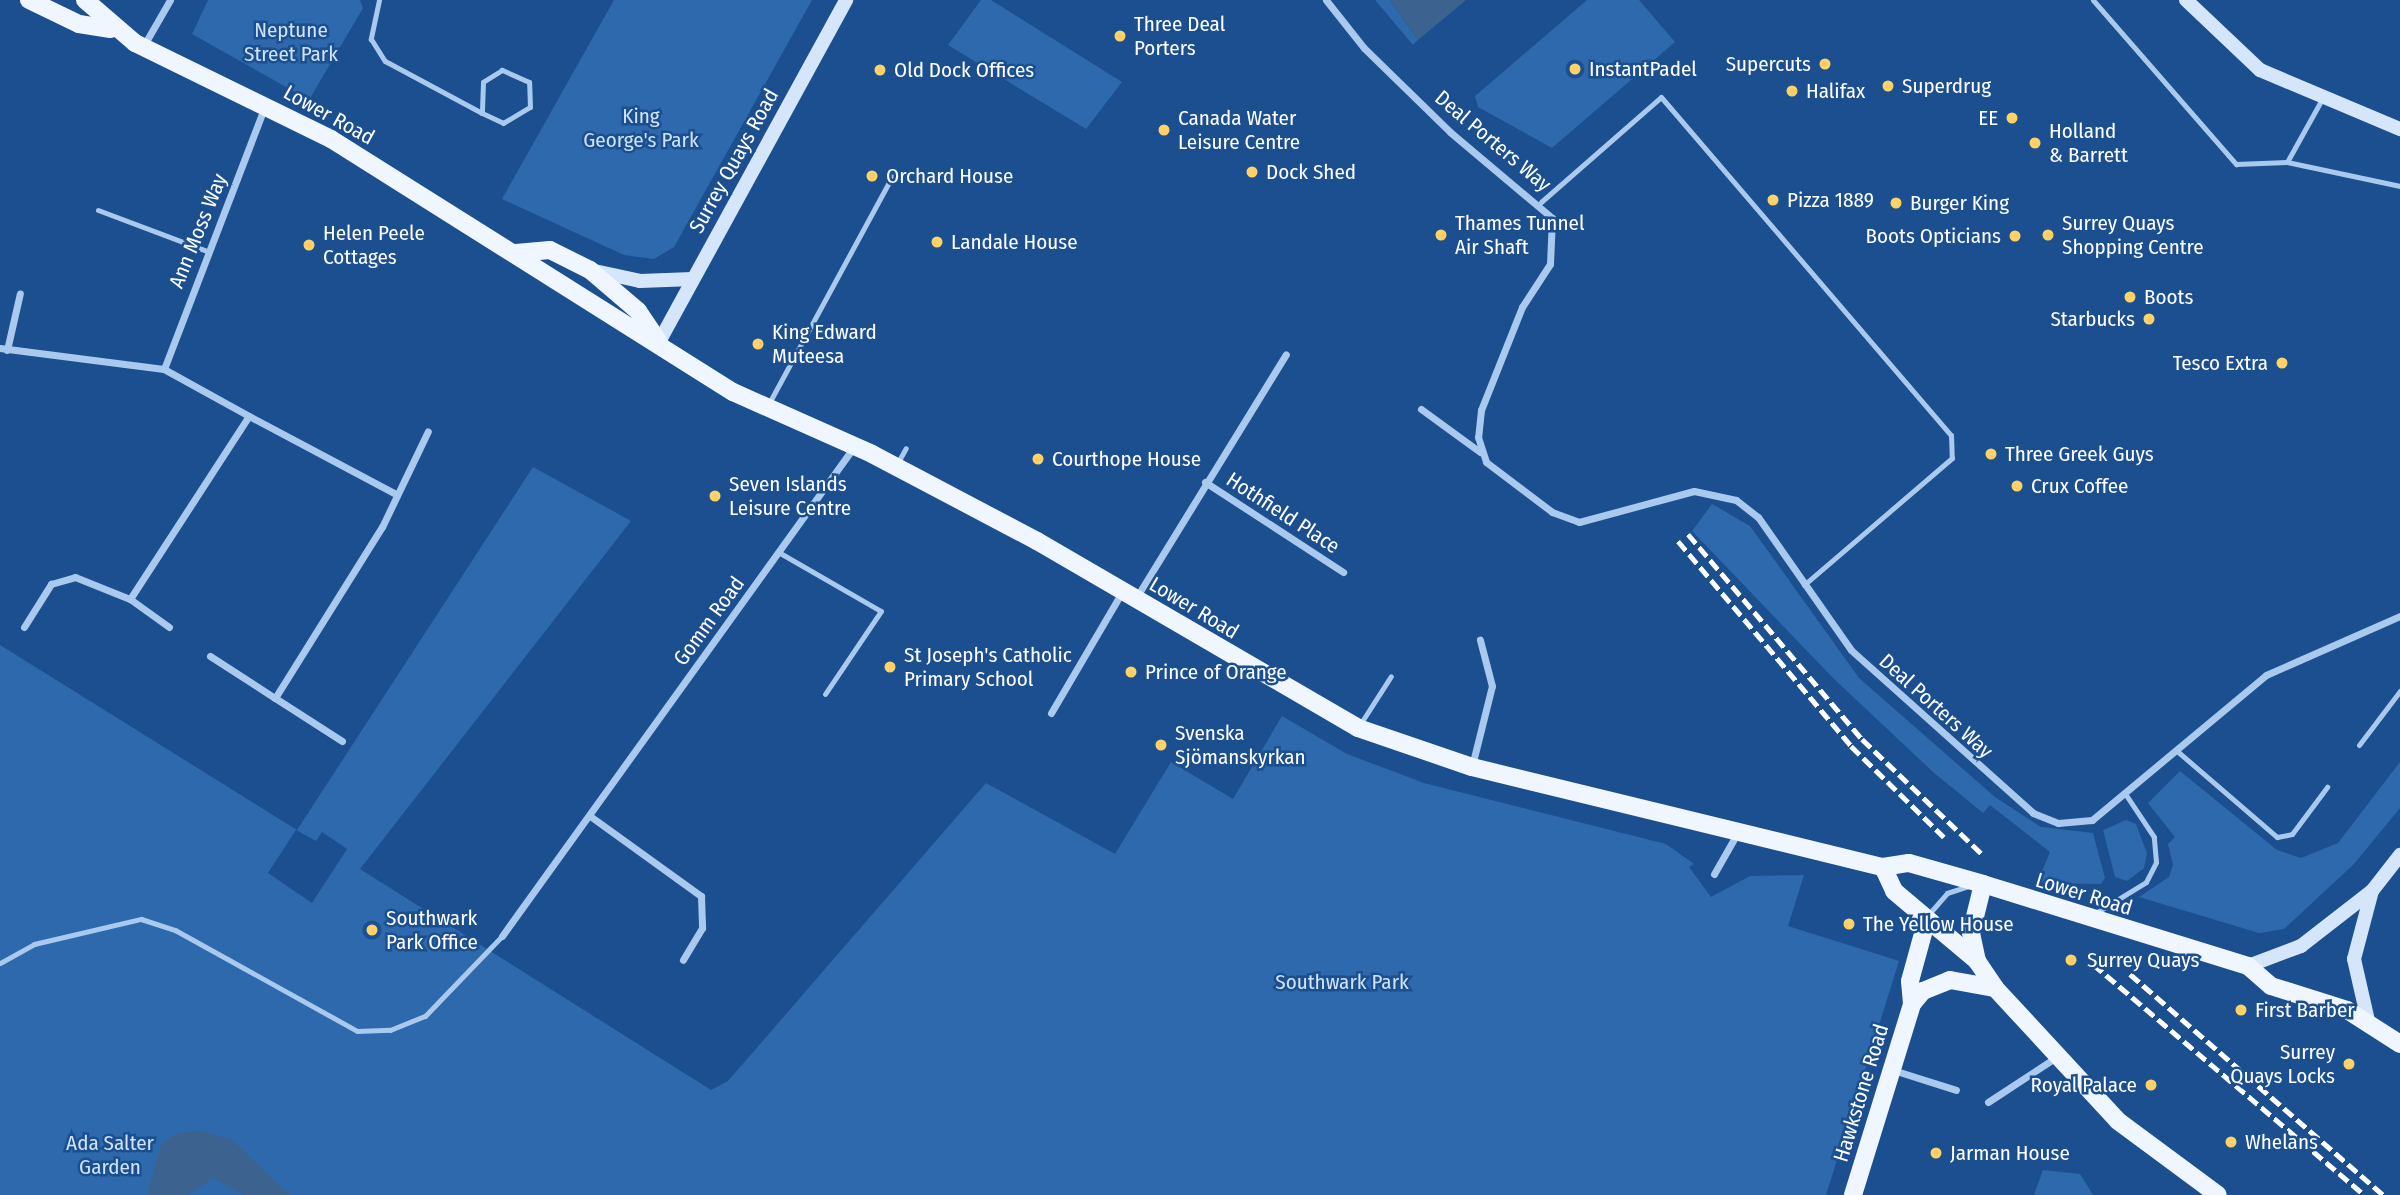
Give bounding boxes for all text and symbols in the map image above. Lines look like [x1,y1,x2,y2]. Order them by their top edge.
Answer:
place label: Three Deal Porters [1134,11,1225,61]
park label: Neptune Street Park [244,17,338,67]
marker: Three Deal Porters [1112,28,1128,44]
place label: Supercuts [1726,51,1811,77]
place label: InstantPadel [1589,56,1697,82]
marker: Supercuts [1817,56,1833,72]
place label: Old Dock Offices [894,57,1034,83]
marker: InstantPadel [1567,61,1583,77]
marker: Old Dock Offices [872,62,888,78]
place label: Superdrug [1902,73,1991,99]
place label: Halifax [1806,78,1865,104]
marker: Superdrug [1880,78,1896,94]
street label: Lower Road [279,80,379,150]
marker: Halifax [1784,83,1800,99]
street label: Surrey Quays Road [684,85,784,237]
street label: Deal Porters Way [1430,85,1556,197]
park label: King George's Park [583,103,699,153]
place label: Canada Water Leisure Centre [1178,105,1300,155]
place label: EE [1978,105,1998,131]
marker: EE [2004,110,2020,126]
place label: Holland & Barrett [2049,118,2128,168]
marker: Canada Water Leisure Centre [1156,122,1172,138]
marker: Holland & Barrett [2027,135,2043,151]
place label: Dock Shed [1266,159,1356,185]
place label: Orchard House [886,163,1013,189]
marker: Dock Shed [1244,164,1260,180]
marker: Orchard House [864,168,880,184]
street label: Ann Moss Way [164,170,232,292]
place label: Pizza 1889 [1787,187,1874,213]
place label: Burger King [1910,190,2009,216]
marker: Pizza 1889 [1765,192,1781,208]
marker: Burger King [1888,195,1904,211]
place label: Thames Tunnel Air Shaft [1455,210,1584,260]
place label: Surrey Quays Shopping Centre [2062,210,2204,260]
place label: Helen Peele Cottages [323,220,425,270]
place label: Boots Opticians [1866,223,2001,249]
marker: Thames Tunnel Air Shaft [1433,227,1449,243]
marker: Surrey Quays Shopping Centre [2040,227,2056,243]
marker: Boots Opticians [2007,228,2023,244]
place label: Landale House [951,229,1078,255]
marker: Landale House [929,234,945,250]
marker: Helen Peele Cottages [301,237,317,253]
place label: Boots [2144,284,2193,310]
marker: Boots [2122,289,2138,305]
place label: Starbucks [2050,306,2135,332]
marker: Starbucks [2141,311,2157,327]
place label: King Edward Muteesa [772,319,877,369]
marker: King Edward Muteesa [750,336,766,352]
place label: Tesco Extra [2173,350,2268,376]
marker: Tesco Extra [2274,355,2290,371]
place label: Three Greek Guys [2005,441,2154,467]
place label: Courthope House [1052,446,1201,472]
marker: Three Greek Guys [1983,446,1999,462]
marker: Courthope House [1030,451,1046,467]
street label: Hothfield Place [1222,467,1344,559]
place label: Seven Islands Leisure Centre [729,471,851,521]
place label: Crux Coffee [2031,473,2128,499]
marker: Crux Coffee [2009,478,2025,494]
marker: Seven Islands Leisure Centre [707,488,723,504]
street label: Lower Road [1145,571,1243,645]
street label: Gomm Road [668,572,750,670]
place label: St Joseph's Catholic Primary School [904,642,1072,692]
street label: Deal Porters Way [1874,648,1998,764]
marker: St Joseph's Catholic Primary School [882,659,898,675]
place label: Prince of Orange [1145,659,1287,685]
marker: Prince of Orange [1123,664,1139,680]
place label: Svenska Sjömanskyrkan [1175,720,1306,770]
marker: Svenska Sjömanskyrkan [1153,737,1169,753]
street label: Lower Road [2033,867,2135,921]
place label: Southwark Park Office [386,905,478,955]
place label: The Yellow House [1863,911,2014,937]
marker: The Yellow House [1841,916,1857,932]
marker: Southwark Park Office [364,922,380,938]
place label: Surrey Quays [2087,947,2199,973]
marker: Surrey Quays [2061,950,2081,970]
park label: Southwark Park [1275,969,1409,995]
place label: First Barber [2255,997,2355,1023]
marker: First Barber [2233,1002,2249,1018]
street label: Hawkstone Road [1828,1021,1894,1165]
place label: Surrey Quays Locks [2230,1039,2335,1089]
marker: Surrey Quays Locks [2341,1056,2357,1072]
place label: Royal Palace [2031,1072,2137,1098]
marker: Royal Palace [2143,1077,2159,1093]
place label: Whelans [2245,1129,2318,1155]
park label: Ada Salter Garden [66,1130,154,1180]
marker: Whelans [2223,1134,2239,1150]
place label: Jarman House [1950,1140,2070,1166]
marker: Jarman House [1928,1145,1944,1161]

